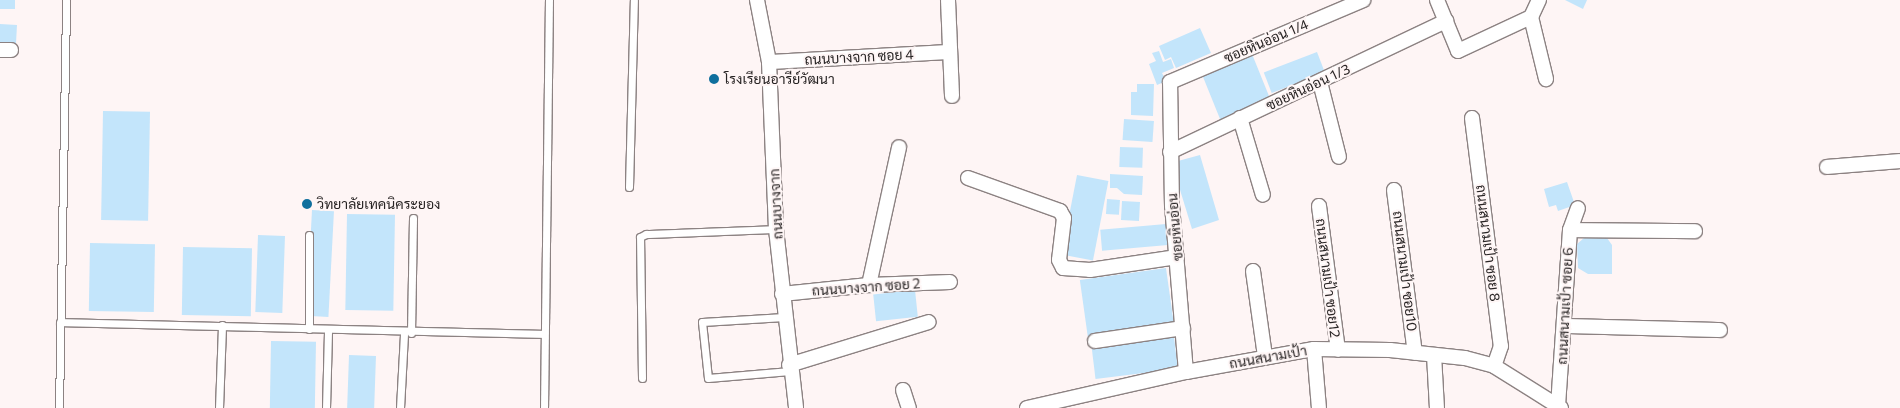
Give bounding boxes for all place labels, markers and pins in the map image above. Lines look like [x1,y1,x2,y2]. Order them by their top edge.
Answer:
place label: โรงเรียนอารีย์วัฒนา [724,71,835,87]
marker: โรงเรียนอารีย์วัฒนา [708,73,720,85]
place label: วิทยาลัยเทคนิคระยอง [317,196,440,212]
marker: วิทยาลัยเทคนิคระยอง [301,198,313,210]

